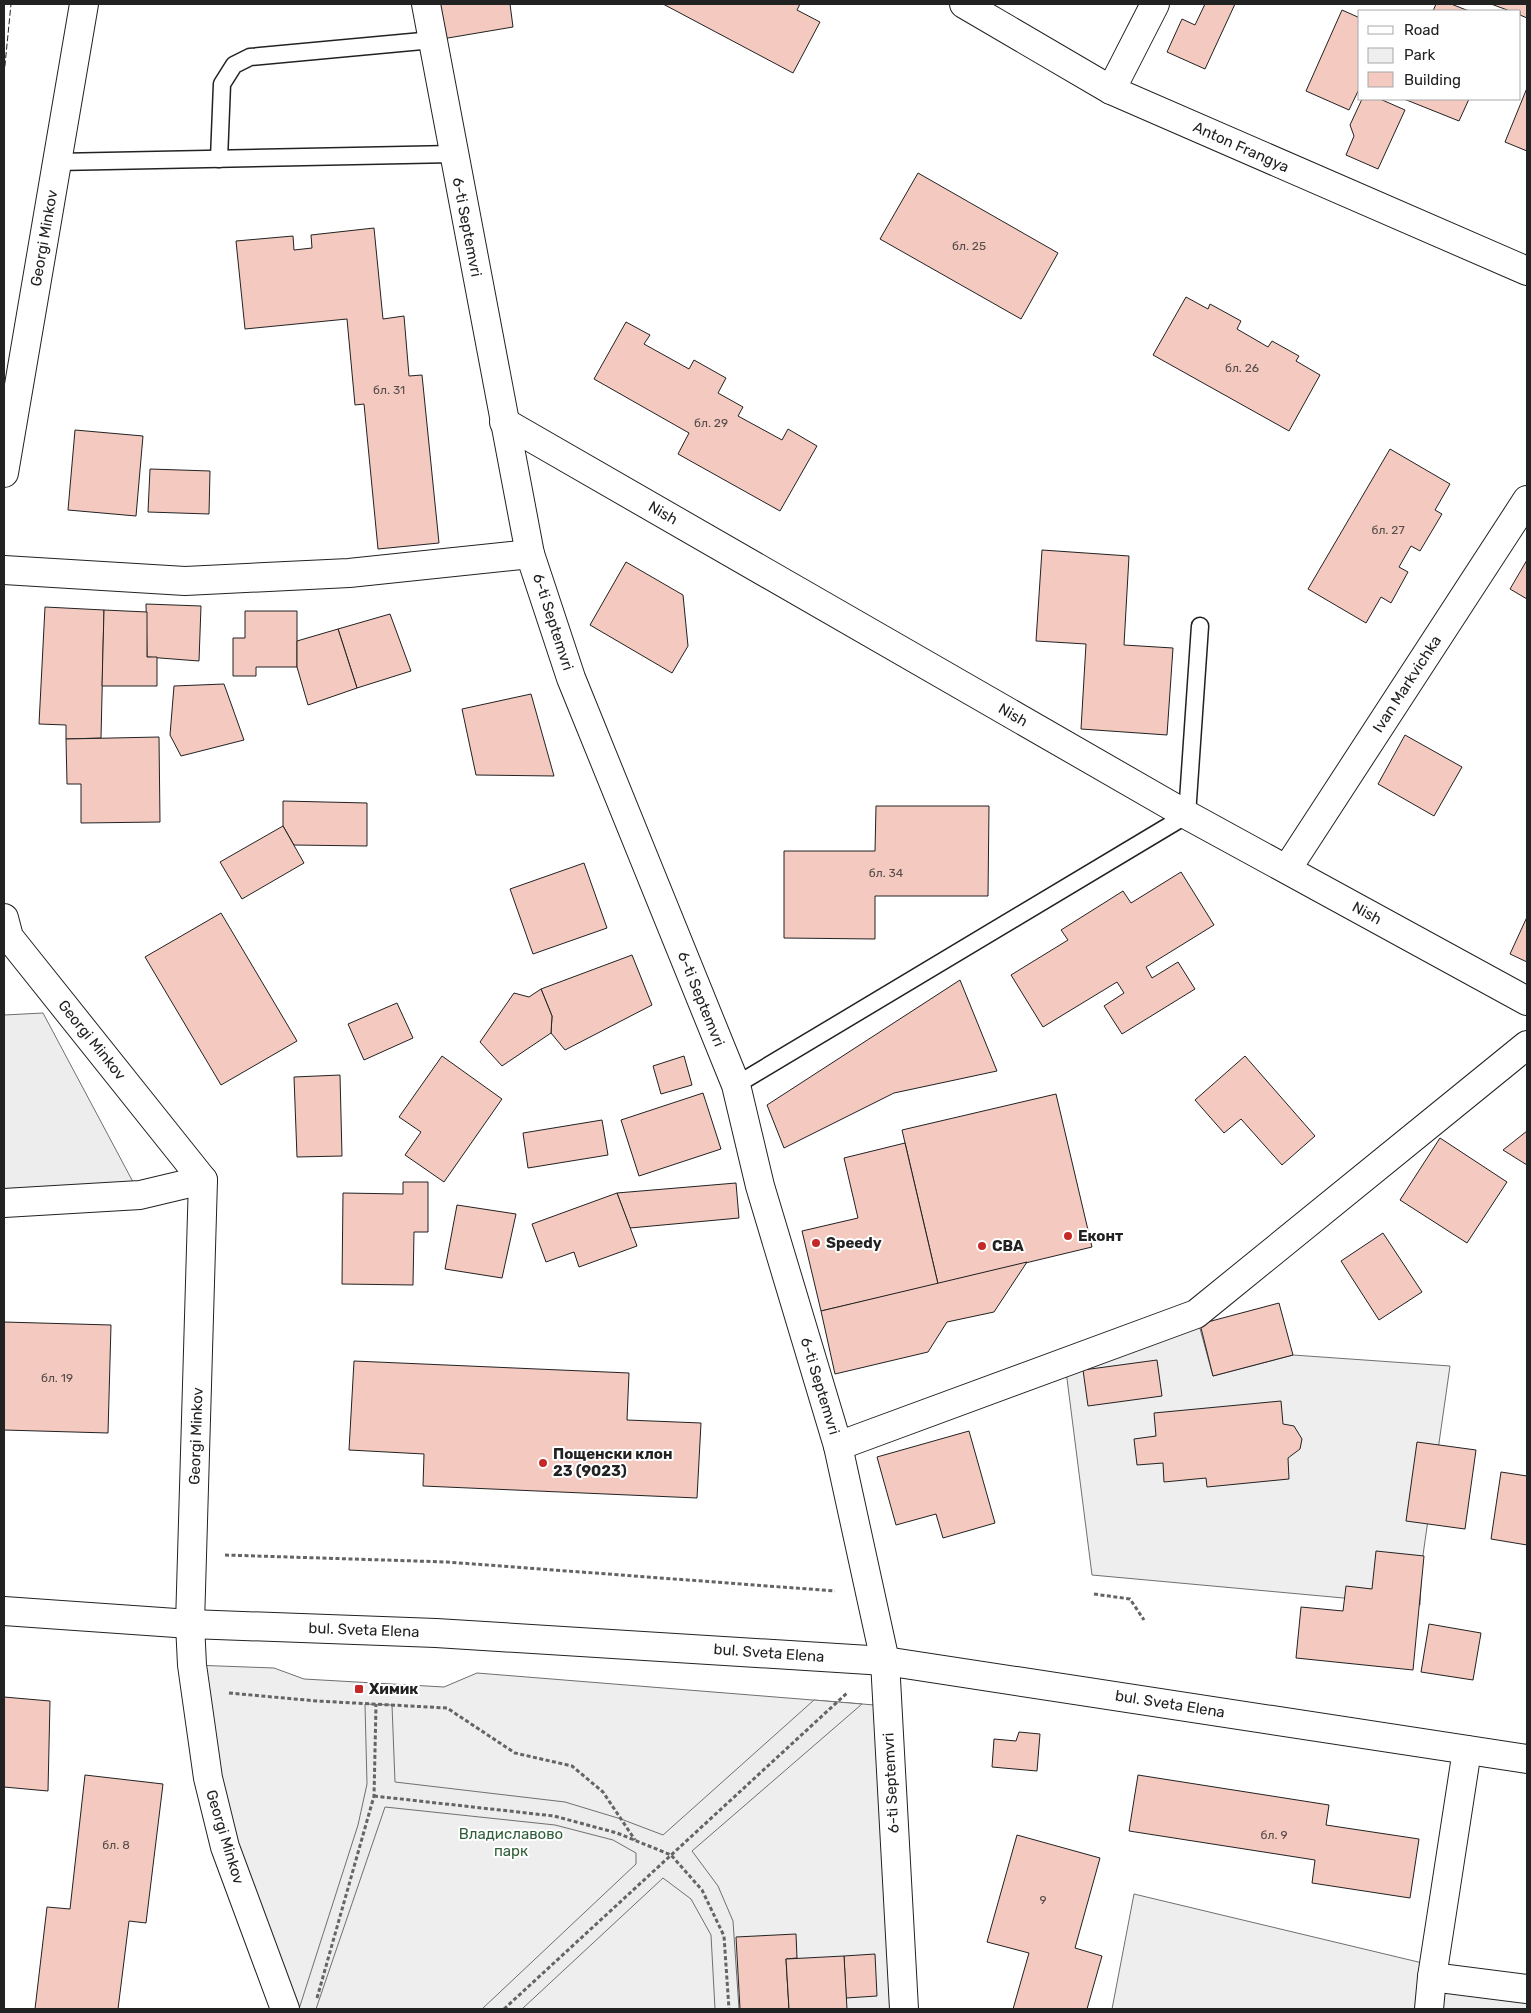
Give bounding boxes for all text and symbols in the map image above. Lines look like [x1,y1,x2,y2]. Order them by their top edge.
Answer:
legend [1358,10,1521,100]
text: Road [1404,21,1440,39]
text: Park [1404,46,1435,64]
text: Building [1404,71,1461,89]
street label: Anton Frangya [1190,118,1292,176]
street label: 6-ti Septemvri [449,176,485,278]
street label: Georgi Minkov [27,188,61,288]
house number: бл. 25 [952,239,986,253]
house number: бл. 26 [1225,361,1259,375]
house number: бл. 31 [373,383,405,397]
house number: бл. 29 [694,416,728,430]
street label: Nish [645,497,681,529]
house number: бл. 27 [1371,523,1405,537]
street label: 6-ti Septemvri [529,571,577,673]
street label: Ivan Markvichka [1369,632,1445,736]
street label: Nish [995,699,1031,731]
house number: бл. 34 [869,866,904,880]
street label: Nish [1349,898,1385,928]
street label: 6-ti Septemvri [674,949,728,1049]
street label: Georgi Minkov [54,996,130,1084]
place label: Еконт [1078,1227,1124,1245]
marker: Еконт [1062,1230,1074,1242]
place label: Speedy [826,1234,882,1252]
marker: Speedy [810,1237,822,1249]
place label: CBA [992,1237,1024,1255]
marker: CBA [976,1240,988,1252]
street label: 6-ti Septemvri [797,1335,843,1437]
house number: бл. 19 [41,1371,73,1385]
street label: Georgi Minkov [185,1387,207,1485]
place label: Пощенски клон 23 (9023) [553,1445,673,1480]
marker: Пощенски клон 23 (9023) [537,1457,549,1469]
street label: bul. Sveta Elena [308,1619,420,1641]
street label: bul. Sveta Elena [713,1640,825,1666]
place label: Химик [369,1680,418,1698]
marker: Химик [353,1683,365,1695]
street label: bul. Sveta Elena [1114,1686,1226,1722]
street label: 6-ti Septemvri [879,1732,903,1834]
street label: Georgi Minkov [202,1788,248,1886]
park label: Владиславово парк [459,1825,563,1860]
house number: бл. 9 [1260,1828,1288,1842]
house number: бл. 8 [102,1838,130,1852]
house number: 9 [1039,1893,1047,1907]

